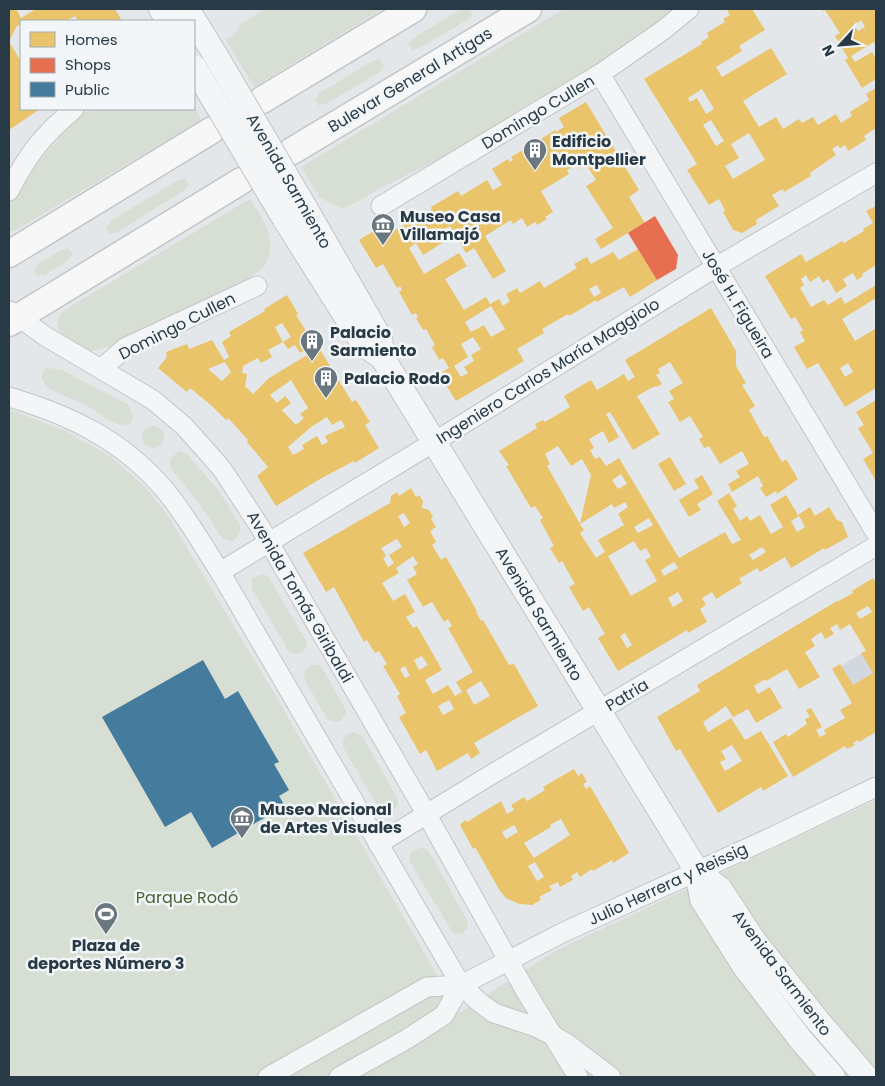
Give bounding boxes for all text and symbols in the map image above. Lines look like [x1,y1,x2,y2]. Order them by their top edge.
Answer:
legend [20,20,195,110]
north arrow [815,20,865,70]
street label: Bulevar General Artigas [324,22,496,138]
text: Homes [65,29,118,50]
text: N [817,42,840,60]
text: Shops [65,54,111,75]
street label: Domingo Cullen [477,69,599,155]
text: Public [65,79,110,100]
street label: Avenida Sarmiento [241,109,337,253]
place label: Edificio Montpellier [552,130,646,171]
building icon: Edificio Montpellier [522,137,548,171]
place label: Museo Casa Villamajó [400,205,501,246]
museum icon: Museo Casa Villamajó [370,212,396,246]
street label: José H. Figueira [696,245,780,363]
street label: Domingo Cullen [115,287,239,365]
street label: Ingeniero Carlos María Maggiolo [432,292,664,450]
place label: Palacio Sarmiento [330,321,417,362]
building icon: Palacio Sarmiento [299,328,325,362]
building icon: Palacio Rodo [313,365,339,399]
place label: Palacio Rodo [344,367,450,390]
street label: Avenida Tomás Giribaldi [241,507,359,687]
street label: Avenida Sarmiento [490,543,588,685]
street label: Patria [601,673,653,717]
place label: Museo Nacional de Artes Visuales [260,798,402,839]
museum icon: Museo Nacional de Artes Visuales [229,805,255,839]
street label: Julio Herrera y Reissig [585,837,751,931]
park label: Parque Rodó [136,886,238,909]
sports icon: Plaza de deportes Número 3 [93,901,119,935]
street label: Avenida Sarmiento [727,905,837,1041]
place label: Plaza de deportes Número 3 [27,934,185,975]

